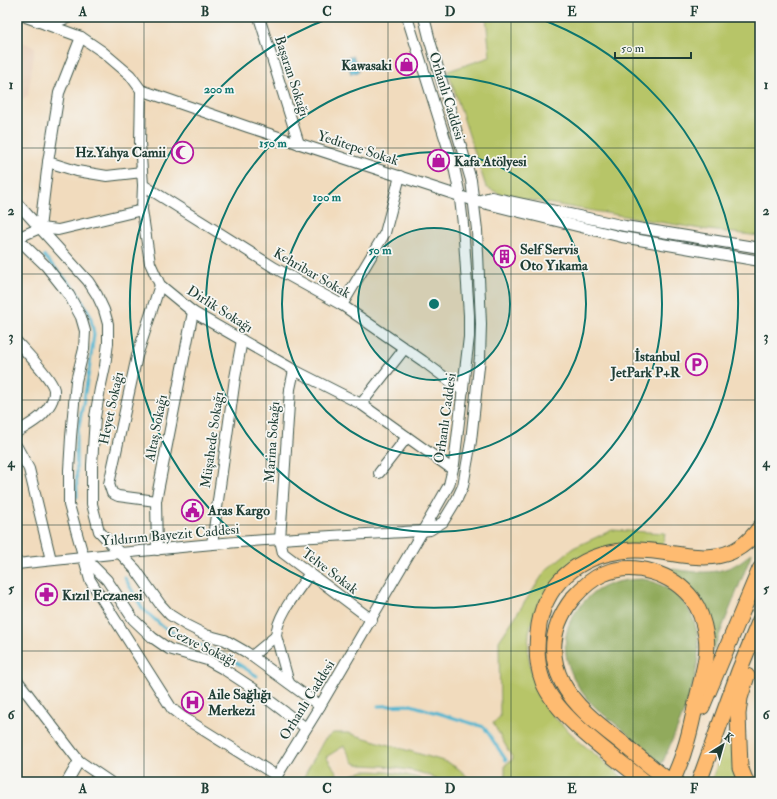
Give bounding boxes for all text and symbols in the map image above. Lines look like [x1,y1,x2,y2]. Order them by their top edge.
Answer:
text: A [78,4,88,20]
text: B [201,4,209,20]
text: C [322,4,332,20]
text: D [445,4,456,20]
text: E [567,4,577,20]
text: F [690,4,699,20]
street label: Başaran Sokağı [271,33,313,119]
scale bar [615,34,691,60]
text: 50 m [621,41,645,56]
street label: Orhanlı Caddesi [426,50,469,142]
shop icon: Kawasaki [394,52,420,78]
place label: Kawasaki [341,57,392,74]
text: 1 [9,77,14,93]
text: 1 [764,77,769,93]
text: 200 m [204,82,235,97]
street label: Yeditepe Sokak [315,127,401,170]
text: 150 m [259,136,287,151]
mosque icon: Hz.Yahya Camii [169,139,195,165]
place label: Hz.Yahya Camii [75,144,166,162]
shop icon: Kafa Atölyesi [425,148,451,174]
place label: Kafa Atölyesi [454,153,527,171]
text: 100 m [313,190,342,205]
text: 2 [8,203,15,219]
text: 2 [763,203,770,219]
place label: Self Servis Oto Yıkama [520,241,589,274]
text: 50 m [368,243,392,258]
street label: Kehribar Sokak [271,244,354,302]
building icon: Self Servis Oto Yıkama [492,244,518,270]
street label: Dirlik Sokağı [184,282,256,336]
centre of rings [427,297,441,311]
text: 3 [9,329,14,345]
text: 3 [764,329,769,345]
place label: İstanbul JetPark P+R [610,347,681,382]
parking icon: İstanbul JetPark P+R [683,351,709,377]
street label: Heyet Sokağı [95,370,128,446]
street label: Orhanlı Caddesi [430,371,460,464]
street label: Müşahede Sokağı [197,390,227,489]
street label: Altaş Sokağı [141,393,171,464]
street label: Marina Sokağı [261,400,283,483]
text: 4 [6,455,15,471]
text: 4 [761,455,770,471]
public building icon: Aras Kargo [179,497,205,523]
place label: Aras Kargo [207,502,270,520]
street label: Yıldırım Bayezit Caddesi [100,520,240,551]
street label: Telve Sokak [298,544,362,598]
text: 5 [8,581,14,597]
text: 5 [763,581,769,597]
pharmacy icon: Kızıl Eczanesi [34,582,60,608]
place label: Kızıl Eczanesi [62,587,143,604]
street label: Cezve Sokağı [164,622,240,670]
street label: Orhanlı Caddesi [276,657,339,743]
place label: Aile Sağlığı Merkezi [207,686,272,719]
hospital icon: Aile Sağlığı Merkezi [180,689,206,715]
text: 6 [8,707,16,723]
text: 6 [763,707,771,723]
north arrow [703,725,743,765]
text: K [722,730,737,746]
text: A [78,781,88,797]
text: B [201,781,209,797]
text: C [322,781,332,797]
text: D [445,781,456,797]
text: E [567,781,577,797]
text: F [690,781,699,797]

